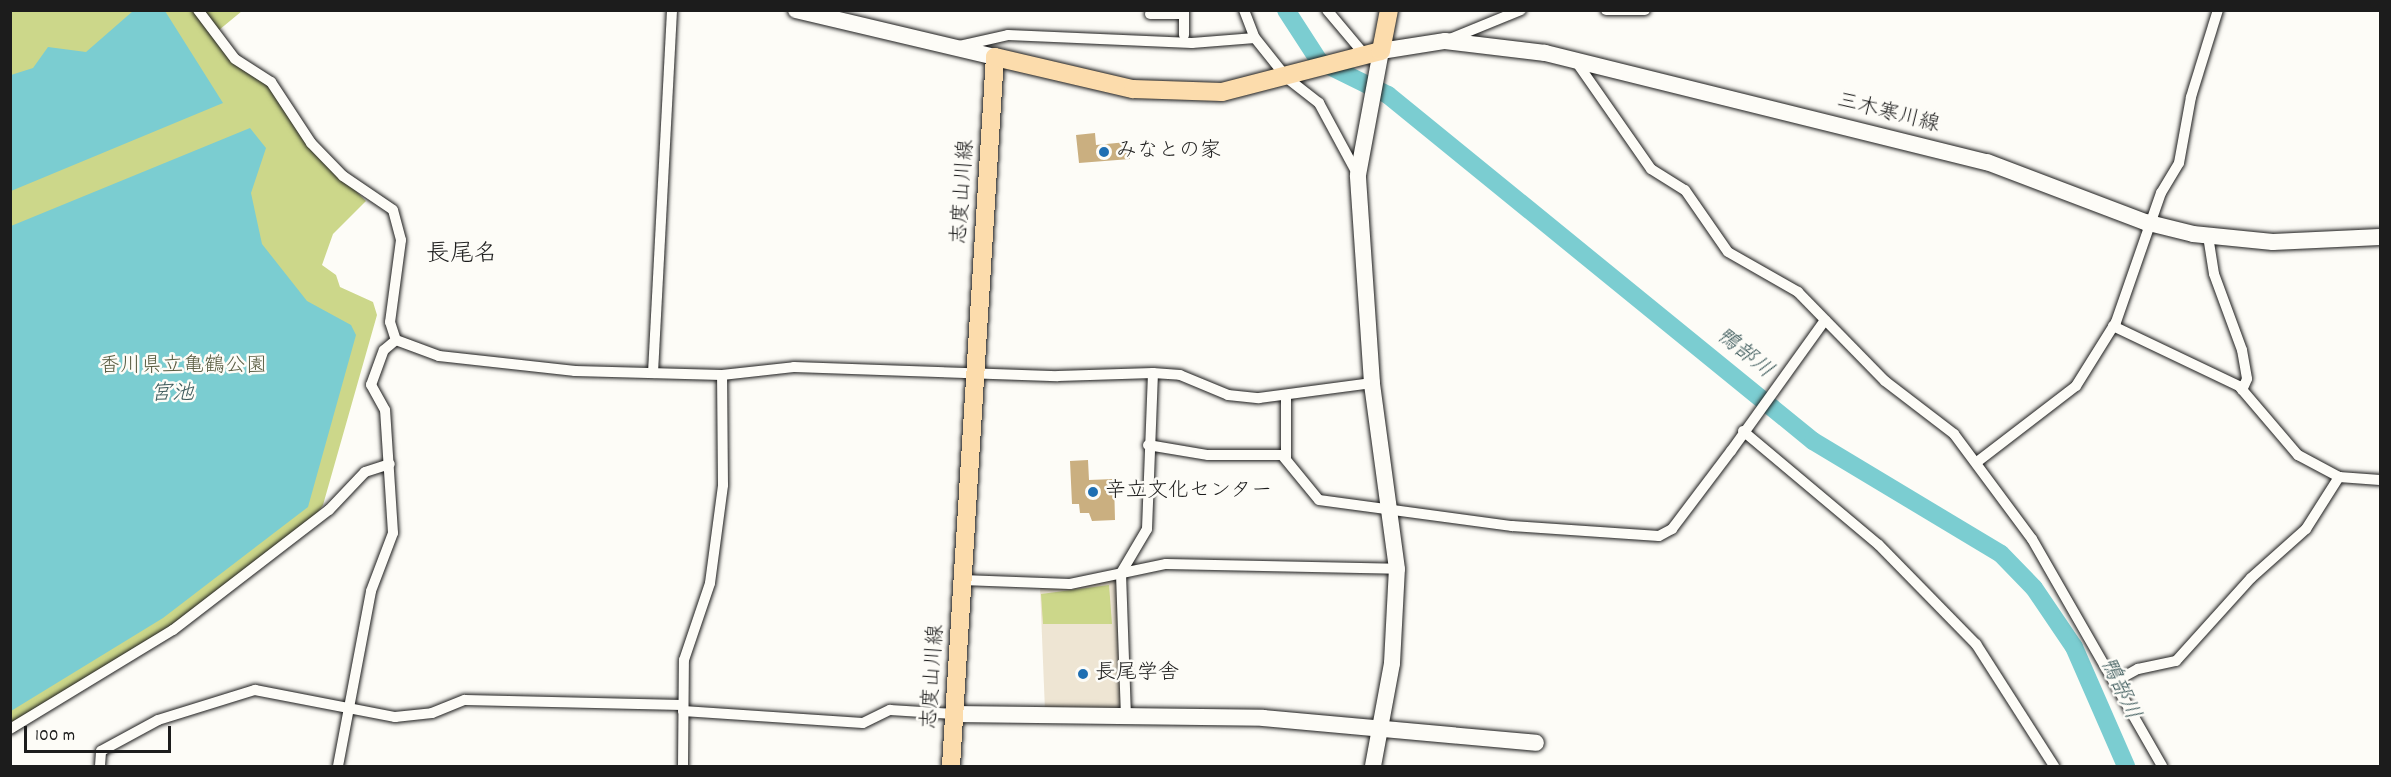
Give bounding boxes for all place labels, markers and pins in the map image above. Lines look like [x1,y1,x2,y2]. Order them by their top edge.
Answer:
place label: みなとの家 [1116,139,1221,165]
marker: みなとの家 [1097,145,1111,159]
place label: 辛立文化センター [1105,479,1273,505]
marker: 辛立文化センター [1086,485,1100,499]
place label: 長尾学舎 [1095,661,1179,687]
marker: 長尾学舎 [1076,667,1090,681]

